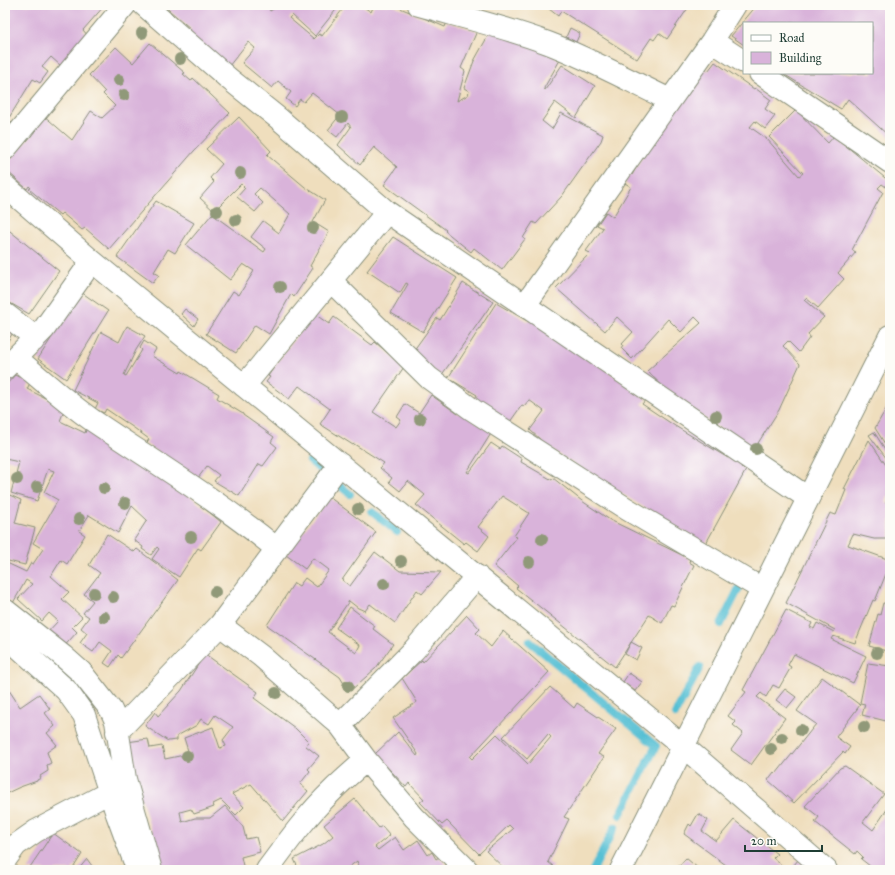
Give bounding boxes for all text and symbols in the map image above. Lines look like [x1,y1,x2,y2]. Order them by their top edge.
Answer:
legend [743,22,873,74]
text: Road [779,31,805,45]
text: Building [779,51,822,66]
scale bar [745,827,822,853]
text: 20 m [751,834,777,848]

